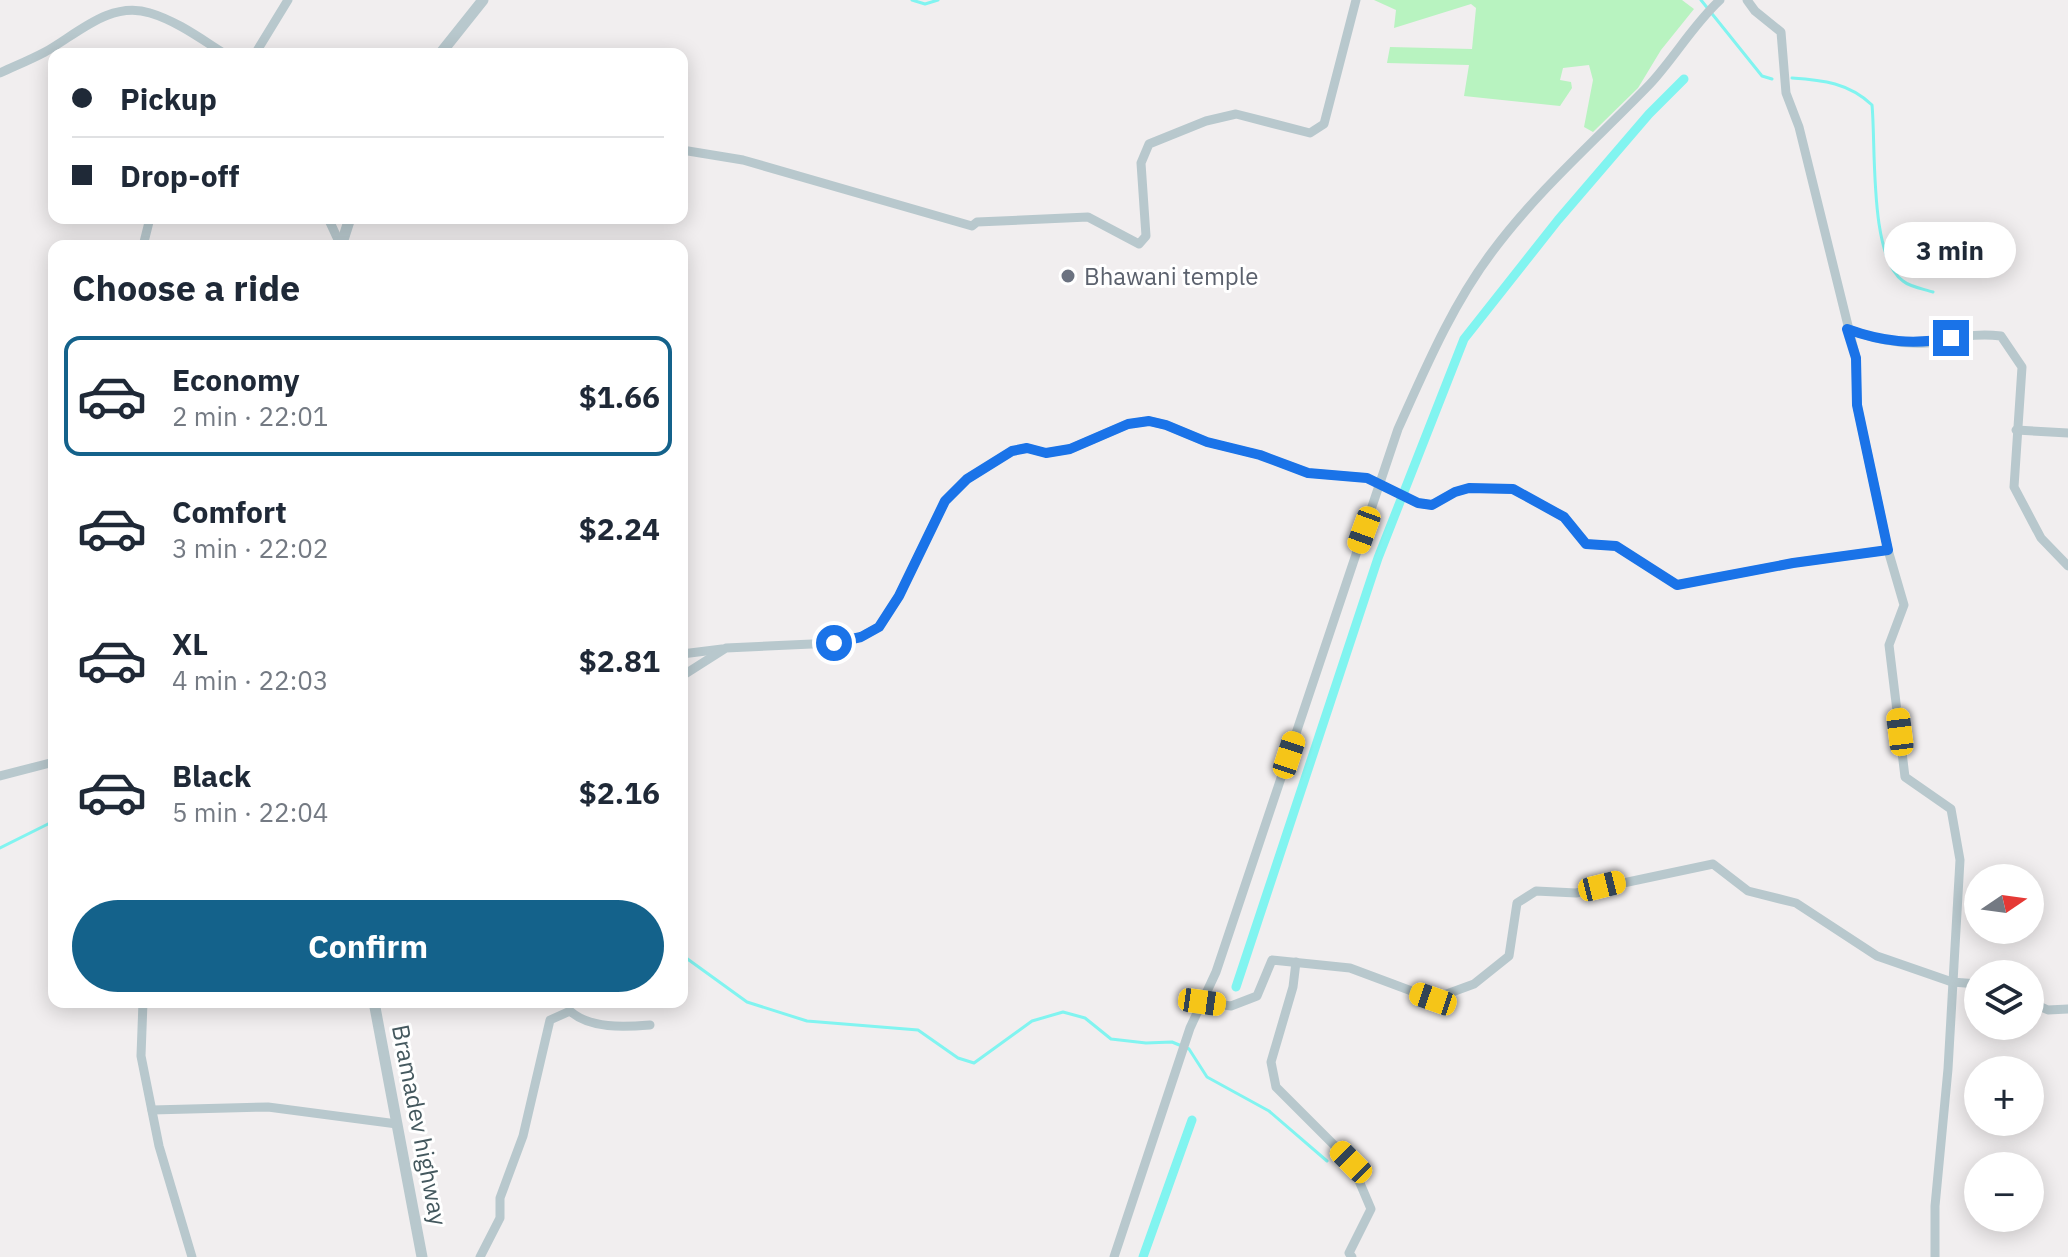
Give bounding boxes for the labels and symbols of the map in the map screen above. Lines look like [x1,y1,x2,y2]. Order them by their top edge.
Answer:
callout: 3 min [1885,222,2017,278]
place label: Bhawani temple [1084,260,1258,292]
marker: Bhawani temple [1059,267,1077,285]
route end [1933,320,1969,356]
car [1345,503,1383,557]
route start [816,625,852,661]
car [1885,707,1915,757]
car [1270,728,1308,782]
north arrow [1964,864,2044,944]
car [1576,869,1628,903]
car [1406,980,1460,1018]
car [1177,987,1227,1017]
street label: Bramadev highway [385,1022,455,1228]
car [1326,1137,1376,1187]

